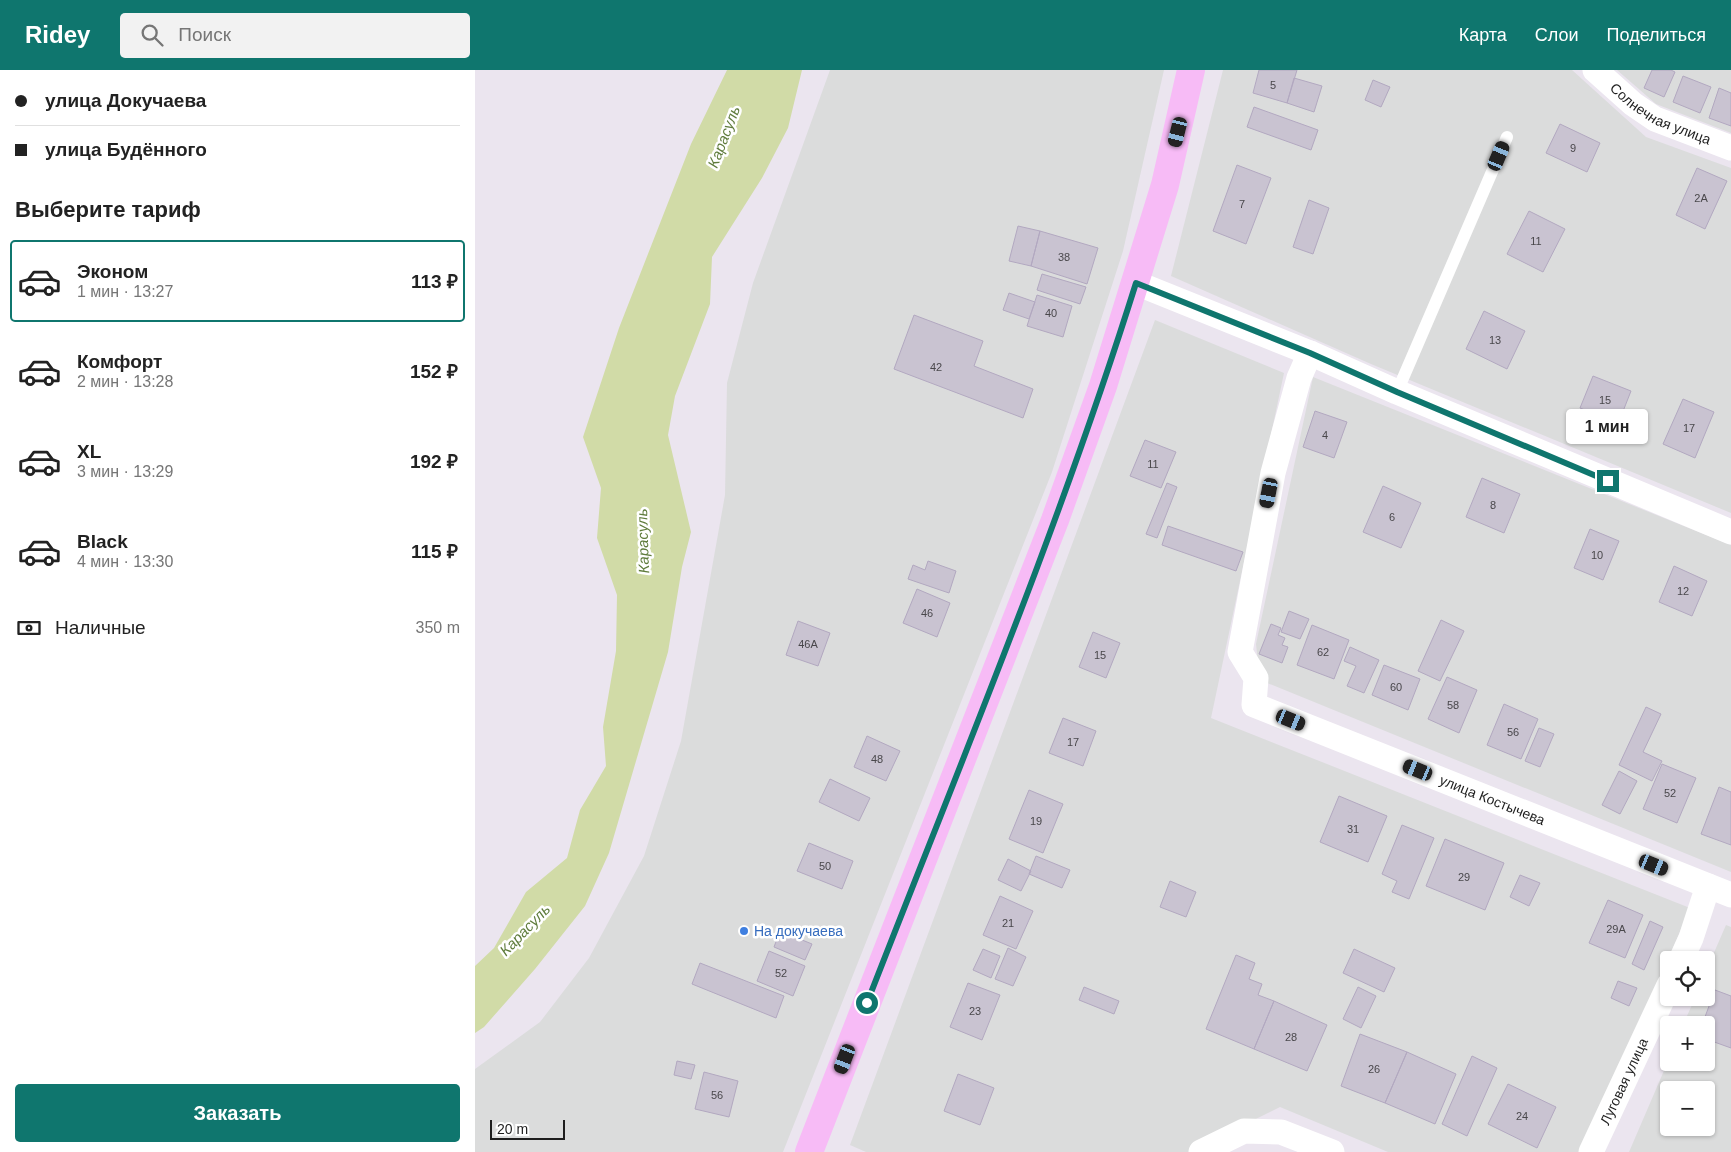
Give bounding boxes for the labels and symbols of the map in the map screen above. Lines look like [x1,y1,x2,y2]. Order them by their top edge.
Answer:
house number: 5 [1270,79,1276,91]
street label: Солнечная улица [1607,79,1713,148]
water label: Карасуль [704,103,743,170]
car [1167,116,1188,148]
car [1486,139,1511,173]
house number: 9 [1570,142,1576,154]
house number: 2А [1694,192,1708,204]
house number: 7 [1239,198,1245,210]
house number: 11 [1530,235,1542,247]
house number: 38 [1058,251,1070,263]
house number: 40 [1045,307,1057,319]
house number: 13 [1489,334,1501,346]
house number: 42 [930,361,942,373]
house number: 15 [1599,394,1611,406]
callout: 1 мин [1567,408,1649,444]
house number: 17 [1683,422,1695,434]
house number: 4 [1322,429,1328,441]
house number: 11 [1147,458,1159,470]
route end [1597,470,1619,492]
car [1258,477,1279,509]
house number: 8 [1490,499,1496,511]
water label: Карасуль [633,508,652,574]
house number: 6 [1389,511,1395,523]
house number: 10 [1591,549,1603,561]
house number: 12 [1677,585,1689,597]
house number: 46 [921,607,933,619]
house number: 46А [798,638,818,650]
house number: 62 [1317,646,1329,658]
house number: 15 [1094,649,1106,661]
house number: 60 [1390,681,1402,693]
house number: 58 [1447,699,1459,711]
car [1274,707,1307,733]
house number: 56 [1507,726,1519,738]
house number: 17 [1067,736,1079,748]
house number: 48 [871,753,883,765]
car [1401,757,1434,783]
street label: улица Костычева [1437,772,1548,828]
house number: 52 [1664,787,1676,799]
house number: 19 [1030,815,1042,827]
house number: 31 [1347,823,1359,835]
car [1637,852,1670,878]
house number: 50 [819,860,831,872]
house number: 29 [1458,871,1470,883]
water label: Карасуль [496,900,553,959]
house number: 21 [1002,917,1014,929]
place label: На докучаева [754,923,843,939]
house number: 29А [1606,923,1626,935]
marker: На докучаева [738,925,750,937]
house number: 52 [775,967,787,979]
route start [856,992,878,1014]
house number: 23 [969,1005,981,1017]
house number: 28 [1285,1031,1297,1043]
street label: Луговая улица [1597,1035,1651,1127]
car [832,1042,857,1076]
house number: 26 [1368,1063,1380,1075]
house number: 56 [711,1089,723,1101]
house number: 24 [1516,1110,1528,1122]
scale bar [490,1117,565,1140]

